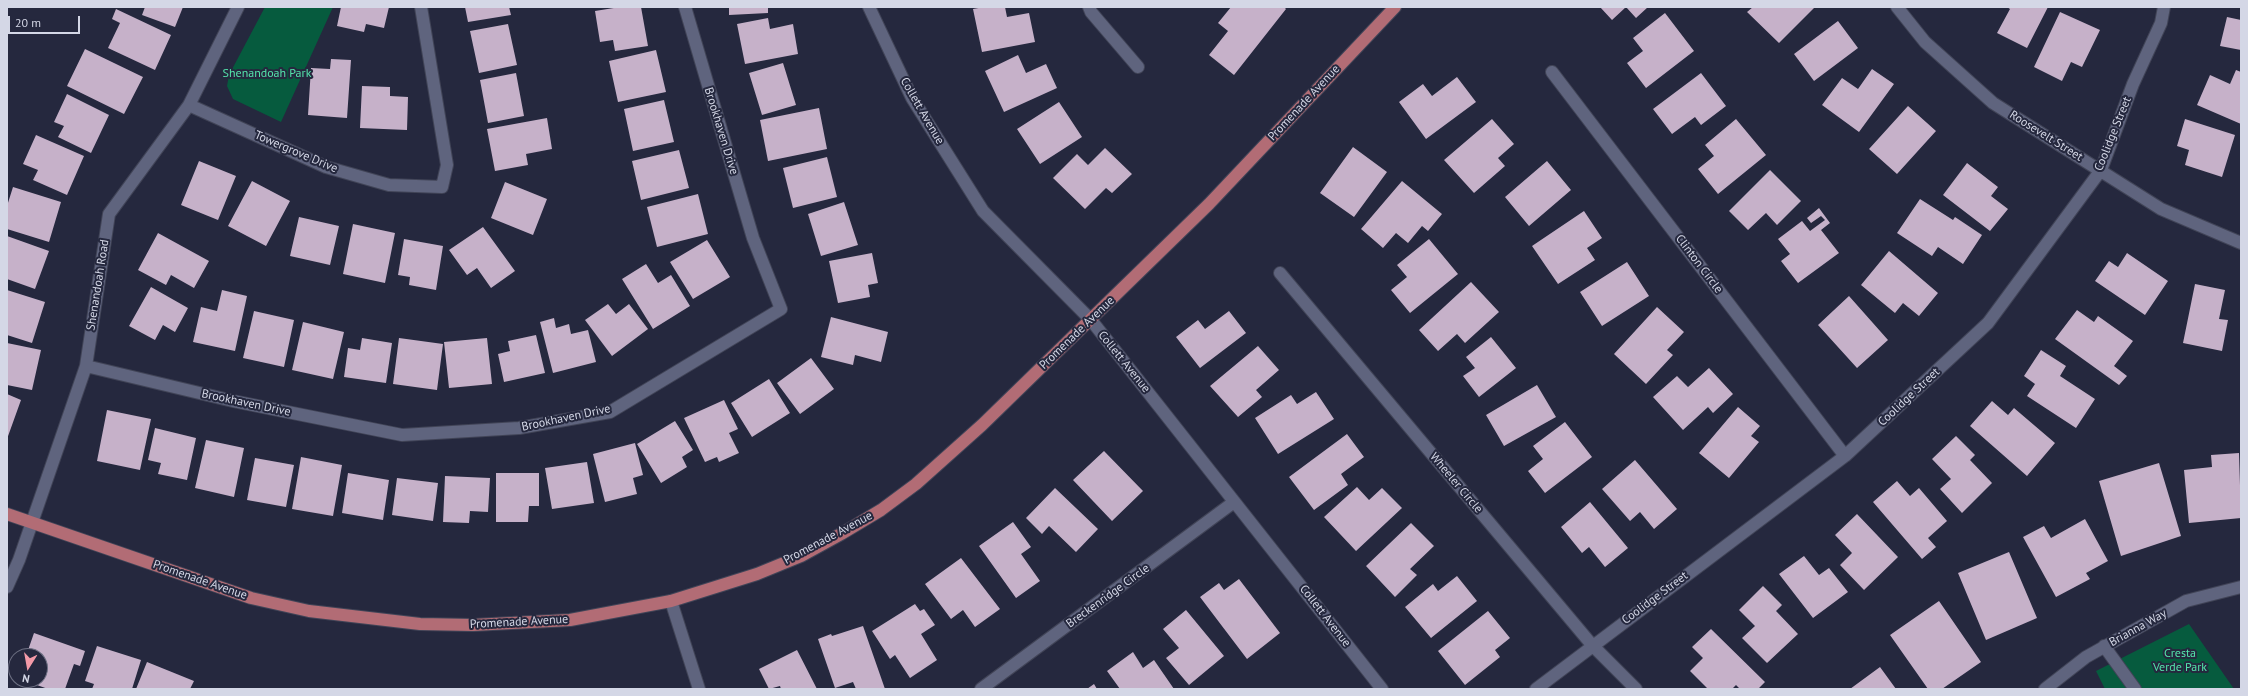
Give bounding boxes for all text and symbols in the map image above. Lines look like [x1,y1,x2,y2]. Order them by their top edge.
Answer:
scale bar [10,8,82,34]
text: 20 m [15,15,41,30]
street label: Promenade Avenue [1265,62,1343,144]
park label: Shenandoah Park [223,67,311,81]
street label: Collett Avenue [897,75,947,147]
street label: Brookhaven Drive [701,86,741,176]
street label: Coolidge Street [2092,95,2134,173]
street label: Roosevelt Street [2007,108,2085,164]
street label: Towergrove Drive [252,128,340,176]
street label: Clinton Circle [1672,232,1726,296]
street label: Shenandoah Road [84,238,112,332]
street label: Promenade Avenue [1037,294,1117,372]
street label: Collett Avenue [1095,328,1153,396]
street label: Coolidge Street [1875,365,1943,429]
street label: Brookhaven Drive [200,387,292,419]
street label: Brookhaven Drive [520,402,612,434]
street label: Wheeler Circle [1427,450,1485,516]
street label: Promenade Avenue [781,509,875,567]
street label: Promenade Avenue [151,557,249,603]
street label: Breckenridge Circle [1064,561,1152,631]
street label: Coolidge Street [1619,569,1691,627]
street label: Collett Avenue [1296,582,1354,650]
street label: Brianna Way [2107,606,2169,650]
street label: Promenade Avenue [469,612,569,632]
park label: Cresta Verde Park [2153,647,2207,675]
north arrow [8,648,48,688]
text: N [21,671,31,686]

